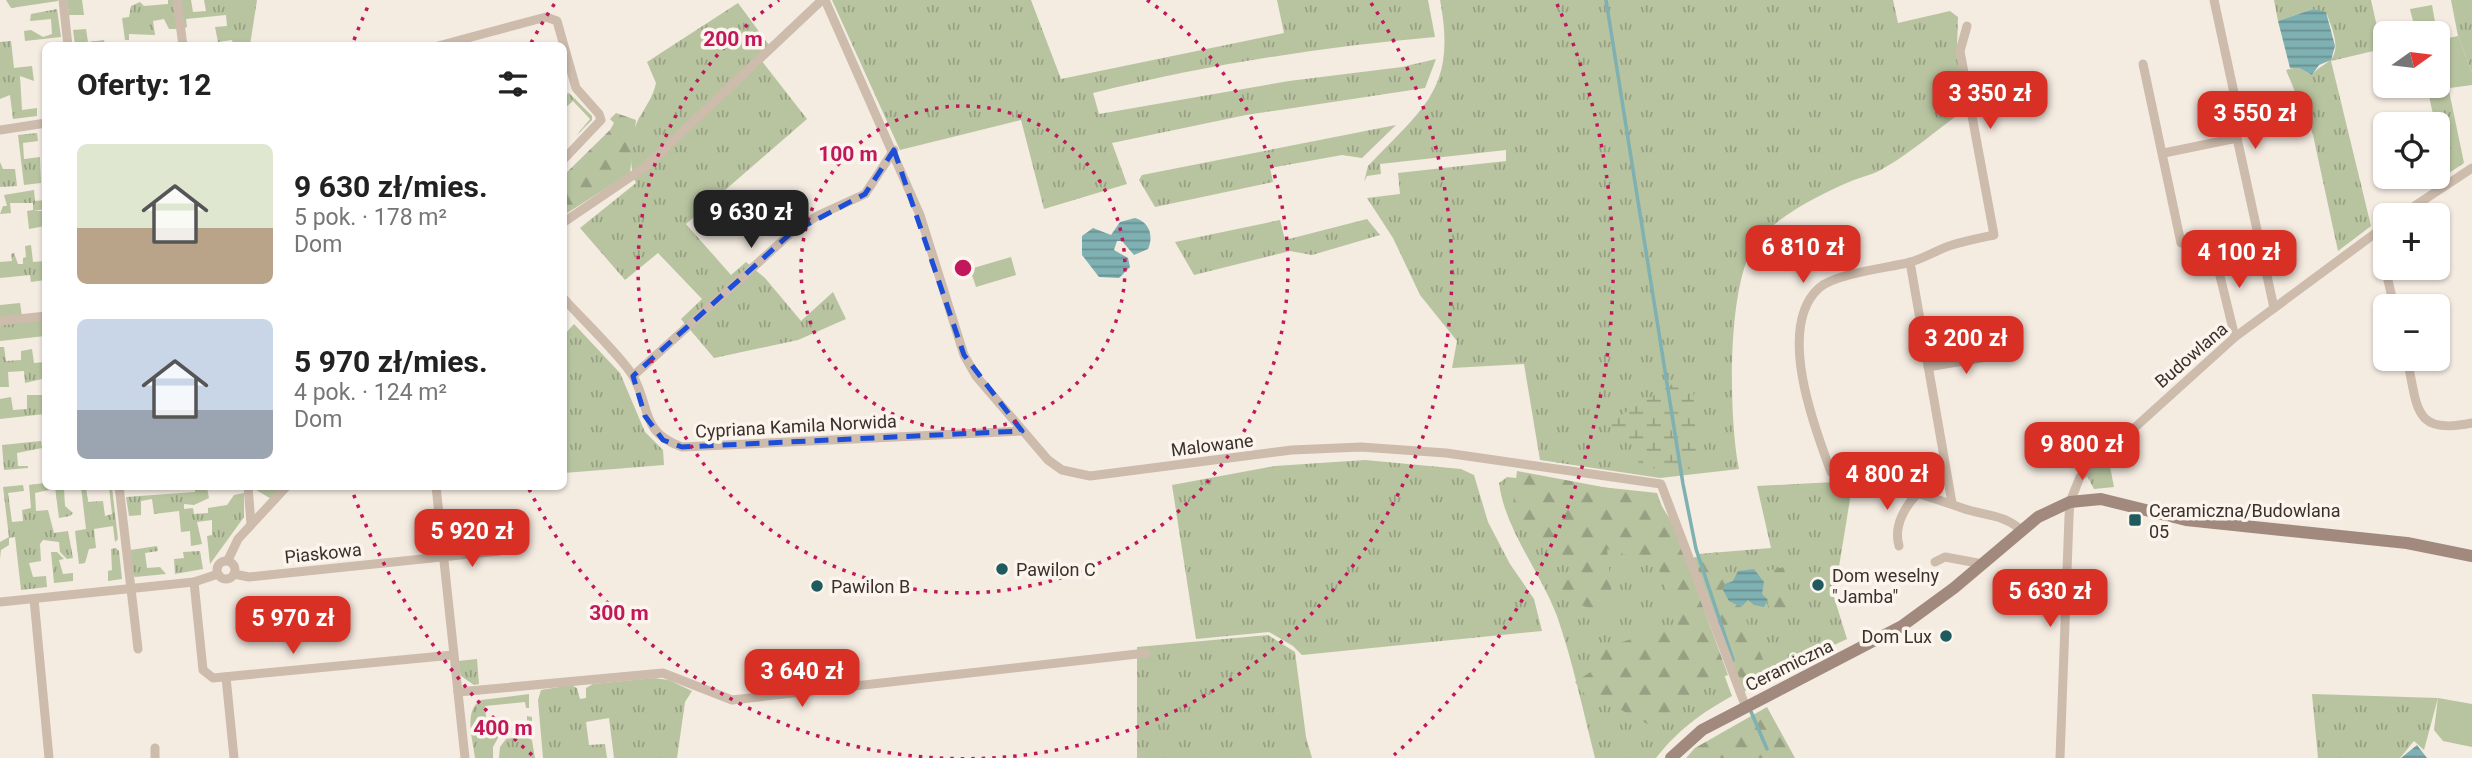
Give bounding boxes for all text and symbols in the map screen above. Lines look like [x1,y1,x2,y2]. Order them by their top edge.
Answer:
north arrow [2373,21,2450,98]
map controls [2373,21,2450,371]
text: 200 m [703,27,763,51]
icon: filters [494,65,532,103]
text: Oferty: 12 [77,67,212,102]
pin: 3 350 zł [1918,72,2062,131]
text: 3 350 zł [1949,80,2031,107]
pin: 3 550 zł [2183,92,2327,151]
text: 3 550 zł [2214,100,2296,127]
button: locate [2373,112,2450,189]
text: 100 m [818,142,878,166]
text: 9 630 zł/mies. [294,169,488,204]
icon: home [133,172,217,256]
pin: 9 630 zł [679,190,823,250]
text: 9 630 zł [710,199,792,226]
button: + [2373,203,2450,280]
text: 5 pok. · 178 m² [294,204,447,231]
pin: 6 810 zł [1731,226,1875,285]
pin: 4 100 zł [2167,230,2311,290]
text: Dom [294,231,342,258]
text: 6 810 zł [1762,234,1844,261]
text: 4 100 zł [2198,239,2280,266]
centre of rings [951,256,975,280]
button: − [2373,294,2450,371]
pin: 3 200 zł [1894,316,2038,376]
street label: Budowlana [2151,318,2231,392]
text: 3 200 zł [1925,325,2007,352]
text: 5 970 zł/mies. [294,344,488,379]
icon: home [133,347,217,431]
text: 4 pok. · 124 m² [294,379,447,406]
text: Dom [294,406,342,433]
street label: Cypriana Kamila Norwida [695,410,897,442]
pin: 9 800 zł [2010,422,2154,482]
street label: Malowane [1170,430,1254,460]
text: 9 800 zł [2041,431,2123,458]
pin: 4 800 zł [1815,452,1959,512]
text: 4 800 zł [1846,461,1928,488]
place label: Ceramiczna/Budowlana 05 [2149,500,2340,542]
pin: 5 920 zł [400,510,544,569]
marker: Ceramiczna/Budowlana 05 [2127,512,2143,528]
text: 5 920 zł [431,518,513,545]
street label: Piaskowa [283,539,363,567]
place label: Pawilon C [1016,559,1096,580]
marker: Pawilon C [994,561,1010,577]
place label: Dom weselny "Jamba" [1832,565,1940,607]
pin: 5 630 zł [1978,570,2122,629]
place label: Pawilon B [831,576,910,597]
marker: Dom weselny "Jamba" [1810,577,1826,593]
marker: Pawilon B [809,578,825,594]
text: 5 630 zł [2009,578,2091,605]
pin: 5 970 zł [221,596,365,656]
text: 300 m [589,601,649,625]
text: 5 970 zł [252,605,334,632]
place label: Dom Lux [1862,626,1932,647]
marker: Dom Lux [1938,628,1954,644]
street label: Ceramiczna [1742,635,1836,695]
pin: 3 640 zł [730,650,874,709]
text: 3 640 zł [761,658,843,685]
text: 400 m [473,716,533,740]

